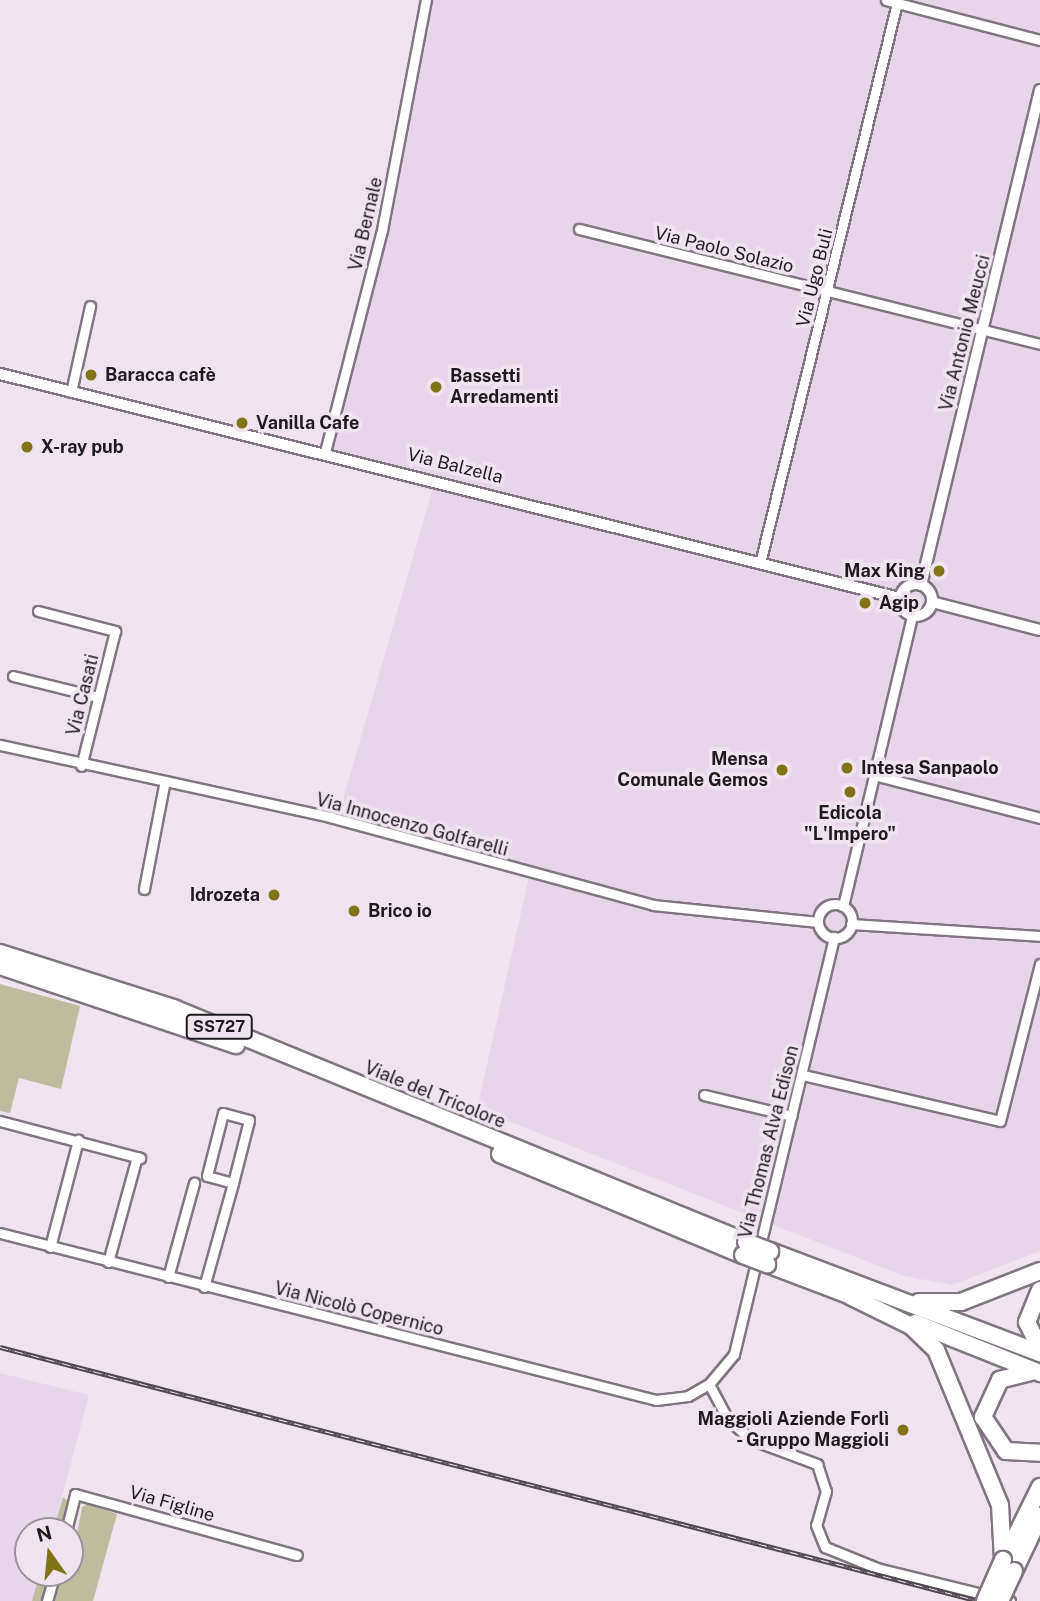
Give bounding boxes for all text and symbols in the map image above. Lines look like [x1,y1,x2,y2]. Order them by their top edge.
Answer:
street label: Via Bernale [345,175,387,273]
street label: Via Paolo Solazio [652,222,796,278]
street label: Via Ugo Buli [792,226,838,330]
street label: Via Antonio Meucci [935,253,995,413]
place label: Baracca cafè [105,364,216,386]
place label: Bassetti Arredamenti [450,366,559,408]
marker: Baracca cafè [83,367,99,383]
marker: Bassetti Arredamenti [428,379,444,395]
place label: Vanilla Cafe [256,412,359,434]
marker: Vanilla Cafe [234,415,250,431]
place label: X-ray pub [41,436,124,458]
marker: X-ray pub [19,439,35,455]
street label: Via Balzella [405,444,505,488]
place label: Max King [844,560,925,582]
marker: Max King [931,563,947,579]
place label: Agip [879,592,919,614]
marker: Agip [857,595,873,611]
street label: Via Casati [62,652,104,738]
place label: Mensa Comunale Gemos [617,749,768,792]
place label: Intesa Sanpaolo [861,757,999,779]
marker: Intesa Sanpaolo [839,760,855,776]
marker: Mensa Comunale Gemos [774,762,790,778]
marker: Edicola "L'Impero" [842,784,858,800]
street label: Via Innocenzo Golfarelli [314,789,510,861]
place label: Edicola "L'Impero" [804,803,896,846]
place label: Idrozeta [190,884,260,906]
marker: Idrozeta [266,887,282,903]
place label: Brico io [368,900,432,922]
marker: Brico io [346,903,362,919]
road number: SS727 [184,1015,254,1040]
street label: Via Thomas Alva Edison [735,1043,803,1241]
street label: Viale del Tricolore [361,1057,509,1133]
street label: Via Nicolò Copernico [272,1278,446,1340]
place label: Maggioli Aziende Forlì - Gruppo Maggioli [698,1409,889,1452]
marker: Maggioli Aziende Forlì - Gruppo Maggioli [895,1422,911,1438]
street label: Via Figline [127,1482,217,1526]
north arrow [14,1517,84,1587]
text: N [34,1521,54,1546]

